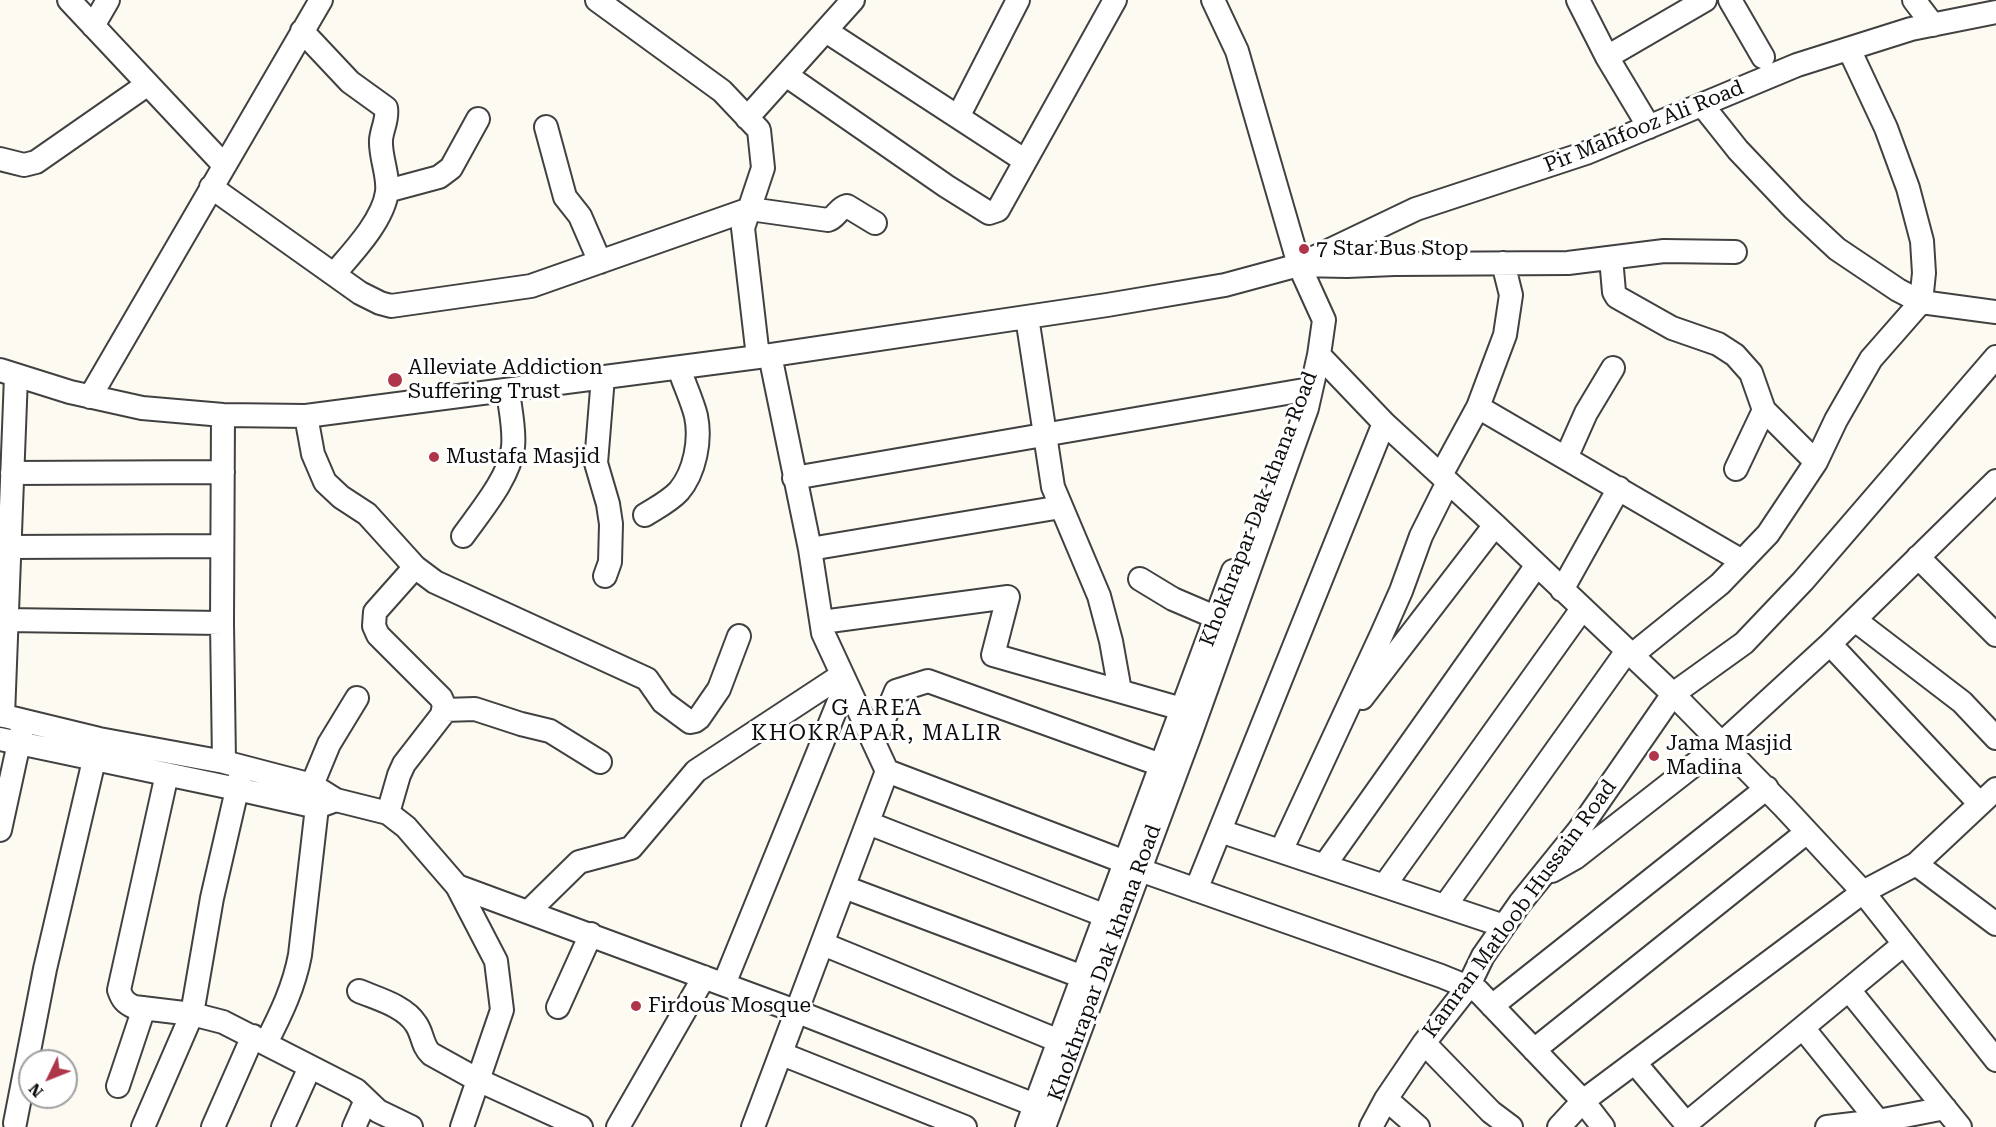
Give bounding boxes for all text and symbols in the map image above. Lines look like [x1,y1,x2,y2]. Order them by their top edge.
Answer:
street label: Pir Mahfooz Ali Road [1540,75,1748,179]
place label: 7 Star Bus Stop [1316,236,1469,262]
marker: 7 Star Bus Stop [1297,242,1311,256]
place label: Alleviate Addiction Suffering Trust [408,355,603,405]
street label: Khokhrapar Dak khana Road [1195,368,1323,650]
marker: Alleviate Addiction Suffering Trust [386,371,404,389]
place label: Mustafa Masjid [446,444,600,470]
marker: Mustafa Masjid [427,450,441,464]
district label: G AREA KHOKRAPAR, MALIR [751,696,1003,748]
place label: Jama Masjid Madina [1666,731,1792,781]
marker: Jama Masjid Madina [1647,749,1661,763]
street label: Kamran Matloob Hussain Road [1418,775,1622,1043]
street label: Khokhrapar Dak khana Road [1043,821,1167,1105]
place label: Firdous Mosque [648,993,811,1019]
marker: Firdous Mosque [629,999,643,1013]
north arrow [18,1049,78,1109]
text: N [25,1079,47,1101]

